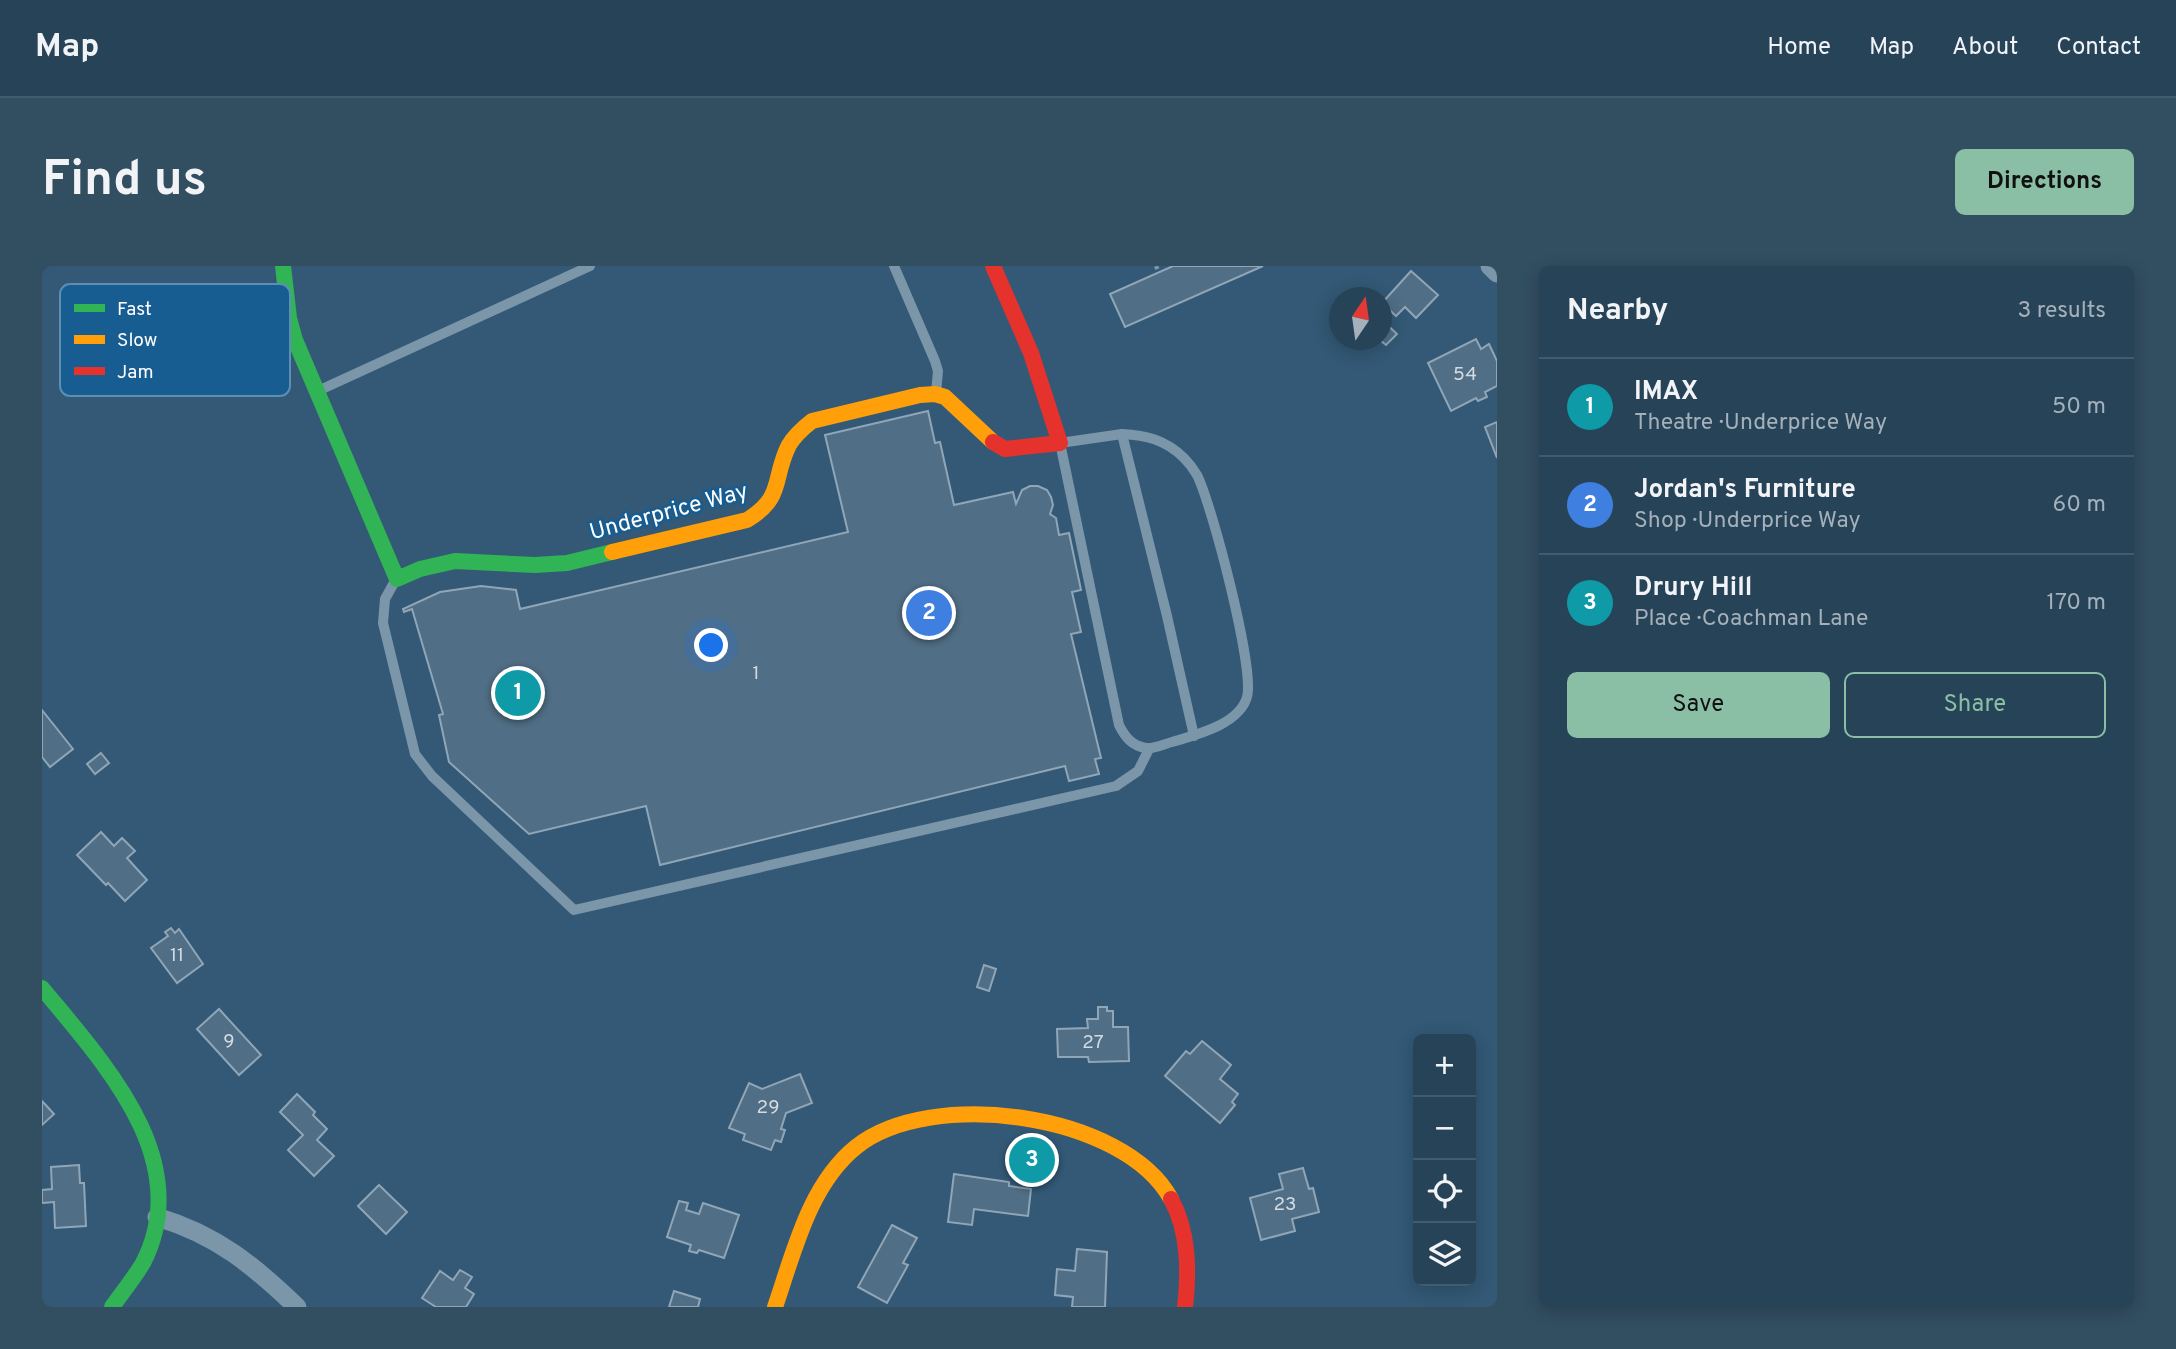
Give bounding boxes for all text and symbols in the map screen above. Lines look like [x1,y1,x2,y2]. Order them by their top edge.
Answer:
text: Map [35,27,99,69]
text: Home [1767,33,1831,63]
text: Map [1869,33,1914,63]
text: About [1952,33,2018,63]
text: Contact [2056,33,2141,63]
button: Directions [1955,149,2134,215]
text: Find us [42,151,207,213]
legend [60,284,290,396]
north arrow [1329,287,1392,350]
text: Nearby [1567,293,1668,330]
text: 3 results [2017,297,2106,326]
text: Fast [117,298,152,322]
text: Slow [117,329,157,353]
text: Jam [117,361,154,385]
house number: 54 [1453,363,1477,387]
text: IMAX [1634,376,1698,409]
text: 1 [1585,393,1595,422]
text: 50 m [2052,393,2106,422]
text: Theatre · Underprice Way [1634,409,1887,438]
text: Jordan's Furniture [1634,474,1856,507]
street label: Underprice Way [587,478,751,548]
text: 2 [1583,491,1597,520]
text: 60 m [2053,491,2106,520]
text: Shop · Underprice Way [1634,507,1861,536]
text: Drury Hill [1634,572,1752,605]
pin: 2 [906,587,952,639]
text: 3 [1583,589,1597,618]
text: 170 m [2047,589,2106,618]
text: Place · Coachman Lane [1634,605,1868,634]
your location [694,628,728,662]
house number: 1 [752,662,760,686]
pin: 1 [495,667,541,719]
button: Save [1567,672,1830,738]
button: Share [1844,672,2106,738]
house number: 11 [170,944,184,968]
house number: 9 [223,1030,235,1054]
house number: 27 [1082,1031,1104,1055]
map controls [1413,1034,1476,1286]
button: + [1413,1034,1476,1097]
house number: 29 [757,1096,779,1120]
button: − [1413,1097,1476,1160]
pin: 3 [1009,1134,1055,1186]
button: locate [1413,1160,1476,1223]
house number: 23 [1273,1193,1297,1217]
button: layers [1413,1223,1476,1286]

